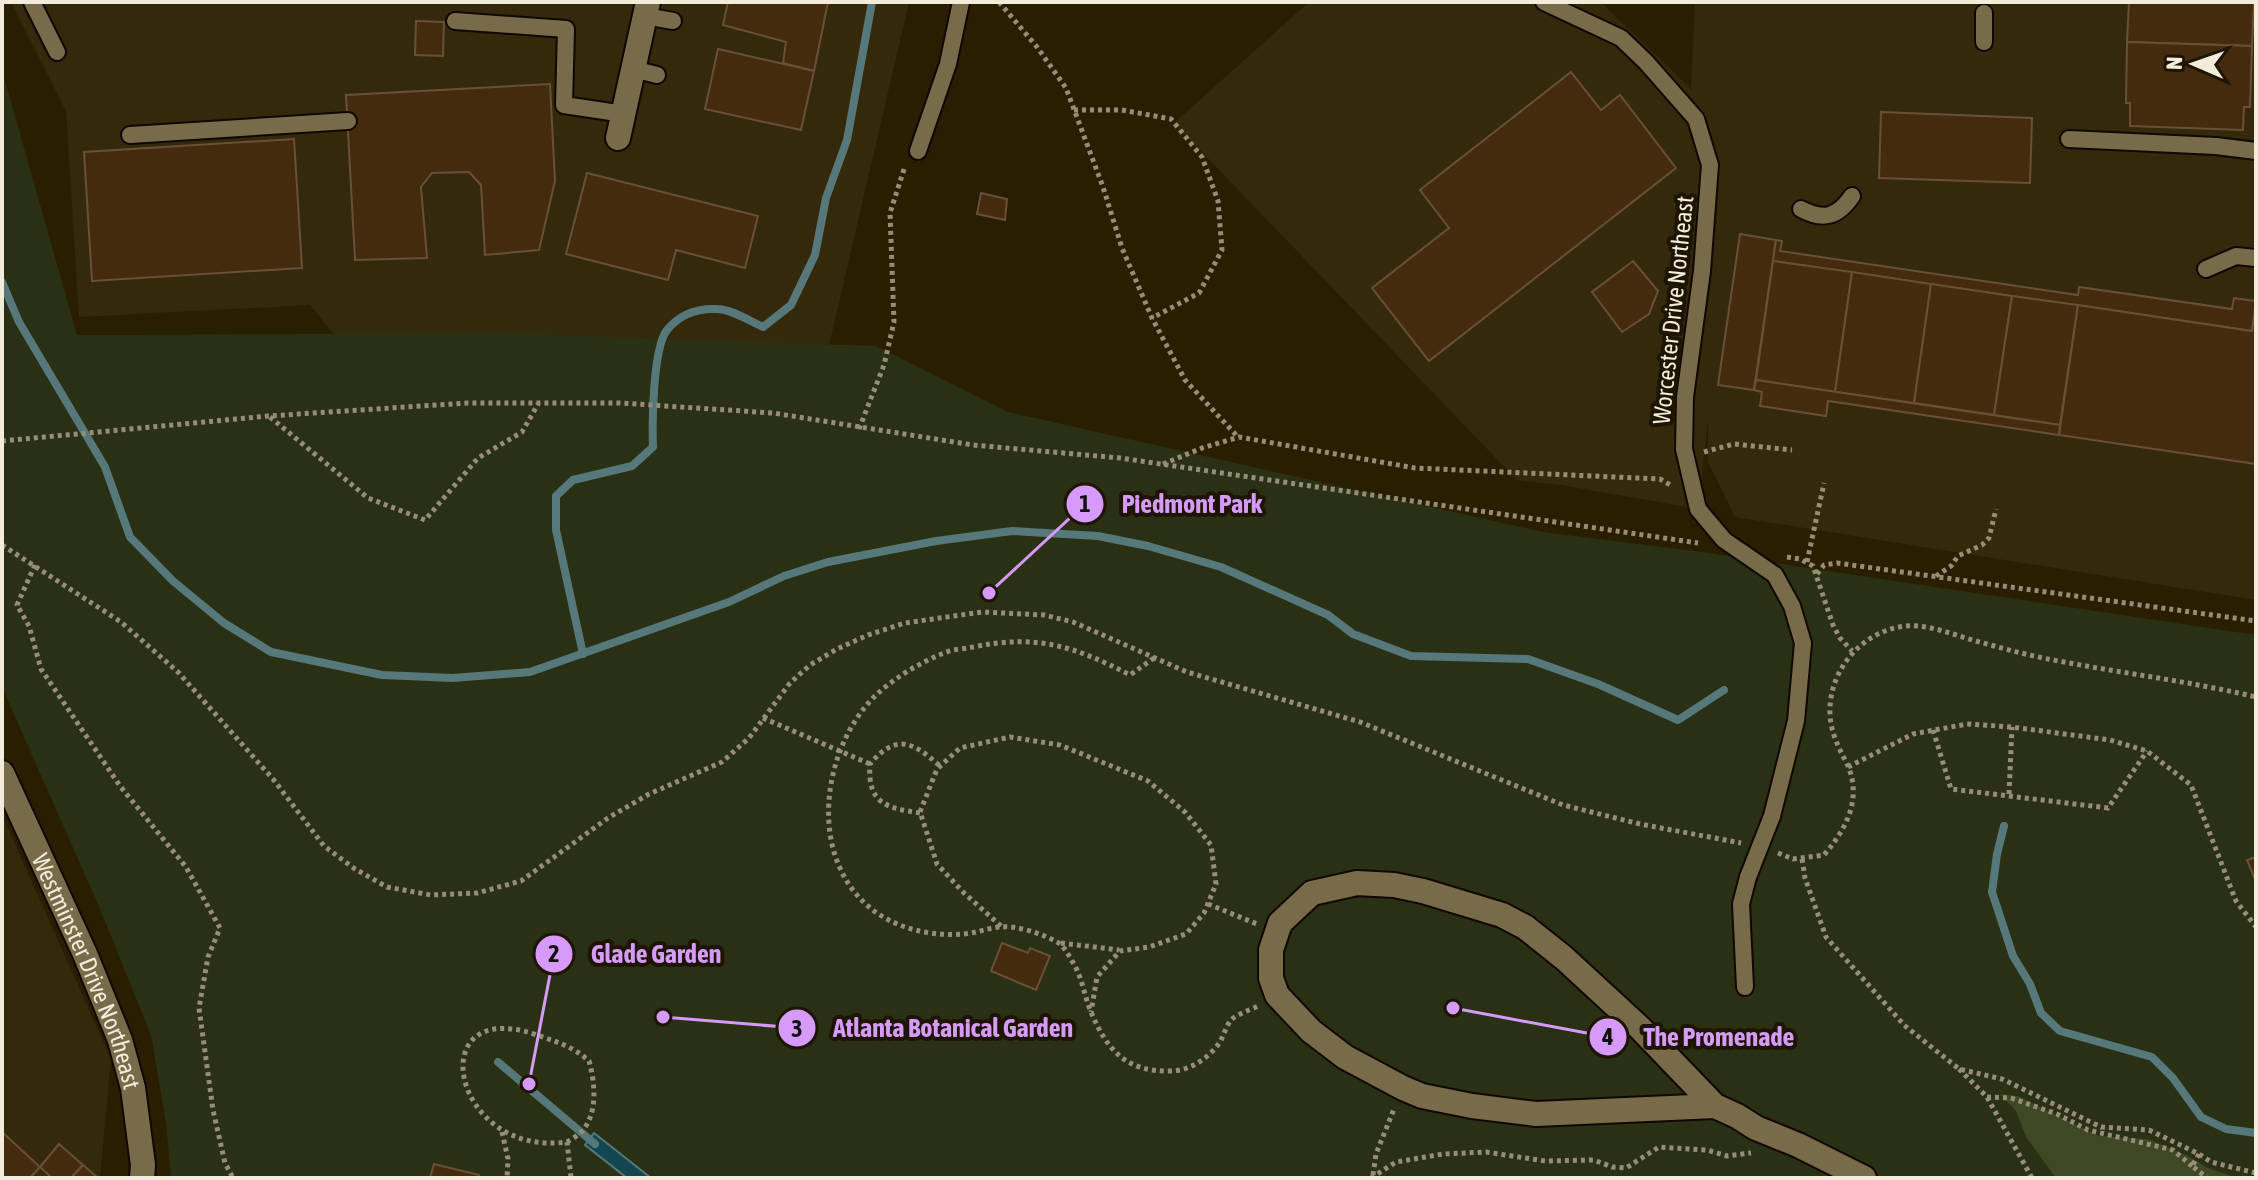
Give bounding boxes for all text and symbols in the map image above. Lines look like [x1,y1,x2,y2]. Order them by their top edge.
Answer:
north arrow [2154,24,2234,104]
text: N [2161,56,2187,70]
street label: Worcester Drive Northeast [1648,194,1698,425]
callout: Piedmont Park [1065,479,1278,529]
text: Piedmont Park [1122,489,1263,519]
text: 1 [1079,490,1091,517]
street label: Westminster Drive Northeast [27,849,146,1092]
callout: Glade Garden [534,929,737,979]
text: Glade Garden [591,939,721,969]
text: 2 [548,940,560,967]
callout: Atlanta Botanical Garden [777,1003,1089,1053]
callout: The Promenade [1588,1012,1811,1062]
text: Atlanta Botanical Garden [832,1013,1073,1043]
text: 3 [791,1015,803,1042]
text: The Promenade [1644,1022,1795,1052]
text: 4 [1601,1023,1614,1050]

